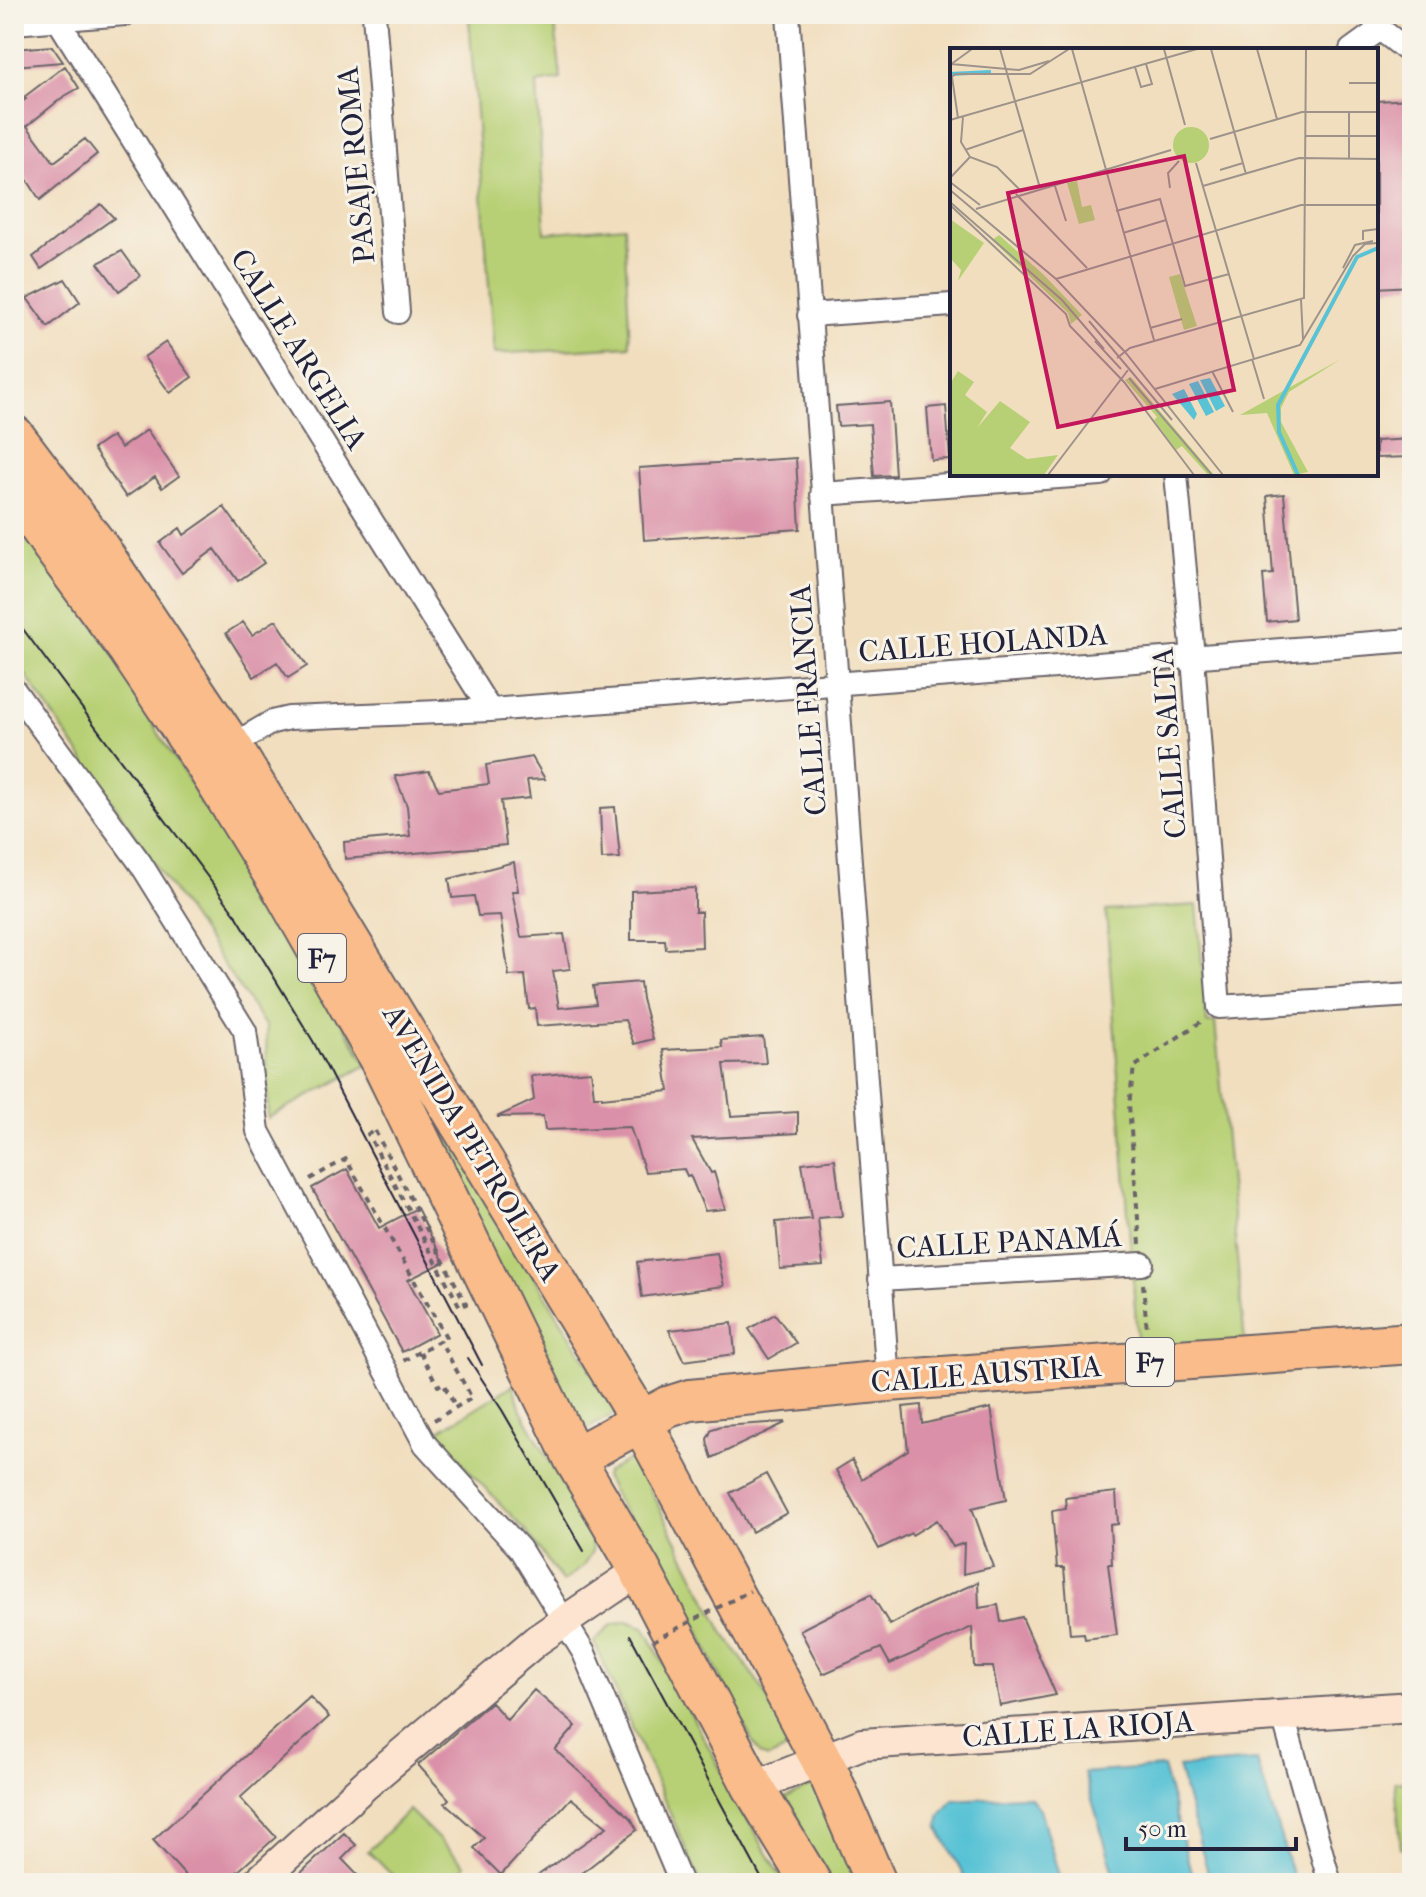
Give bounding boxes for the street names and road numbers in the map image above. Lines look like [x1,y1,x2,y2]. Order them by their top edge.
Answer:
street label: PASAJE ROMA [330,64,383,265]
street label: CALLE ARGELIA [223,243,375,456]
street label: CALLE FRANCIA [783,583,834,817]
street label: CALLE HOLANDA [857,617,1109,670]
street label: CALLE SALTA [1145,646,1194,840]
road number: F7 [298,934,346,982]
street label: AVENIDA PETROLERA [375,998,568,1288]
street label: CALLE PANAMÁ [895,1219,1123,1266]
road number: F7 [1126,1338,1174,1386]
street label: CALLE AUSTRIA [870,1349,1103,1400]
street label: CALLE LA RIOJA [961,1704,1195,1755]

